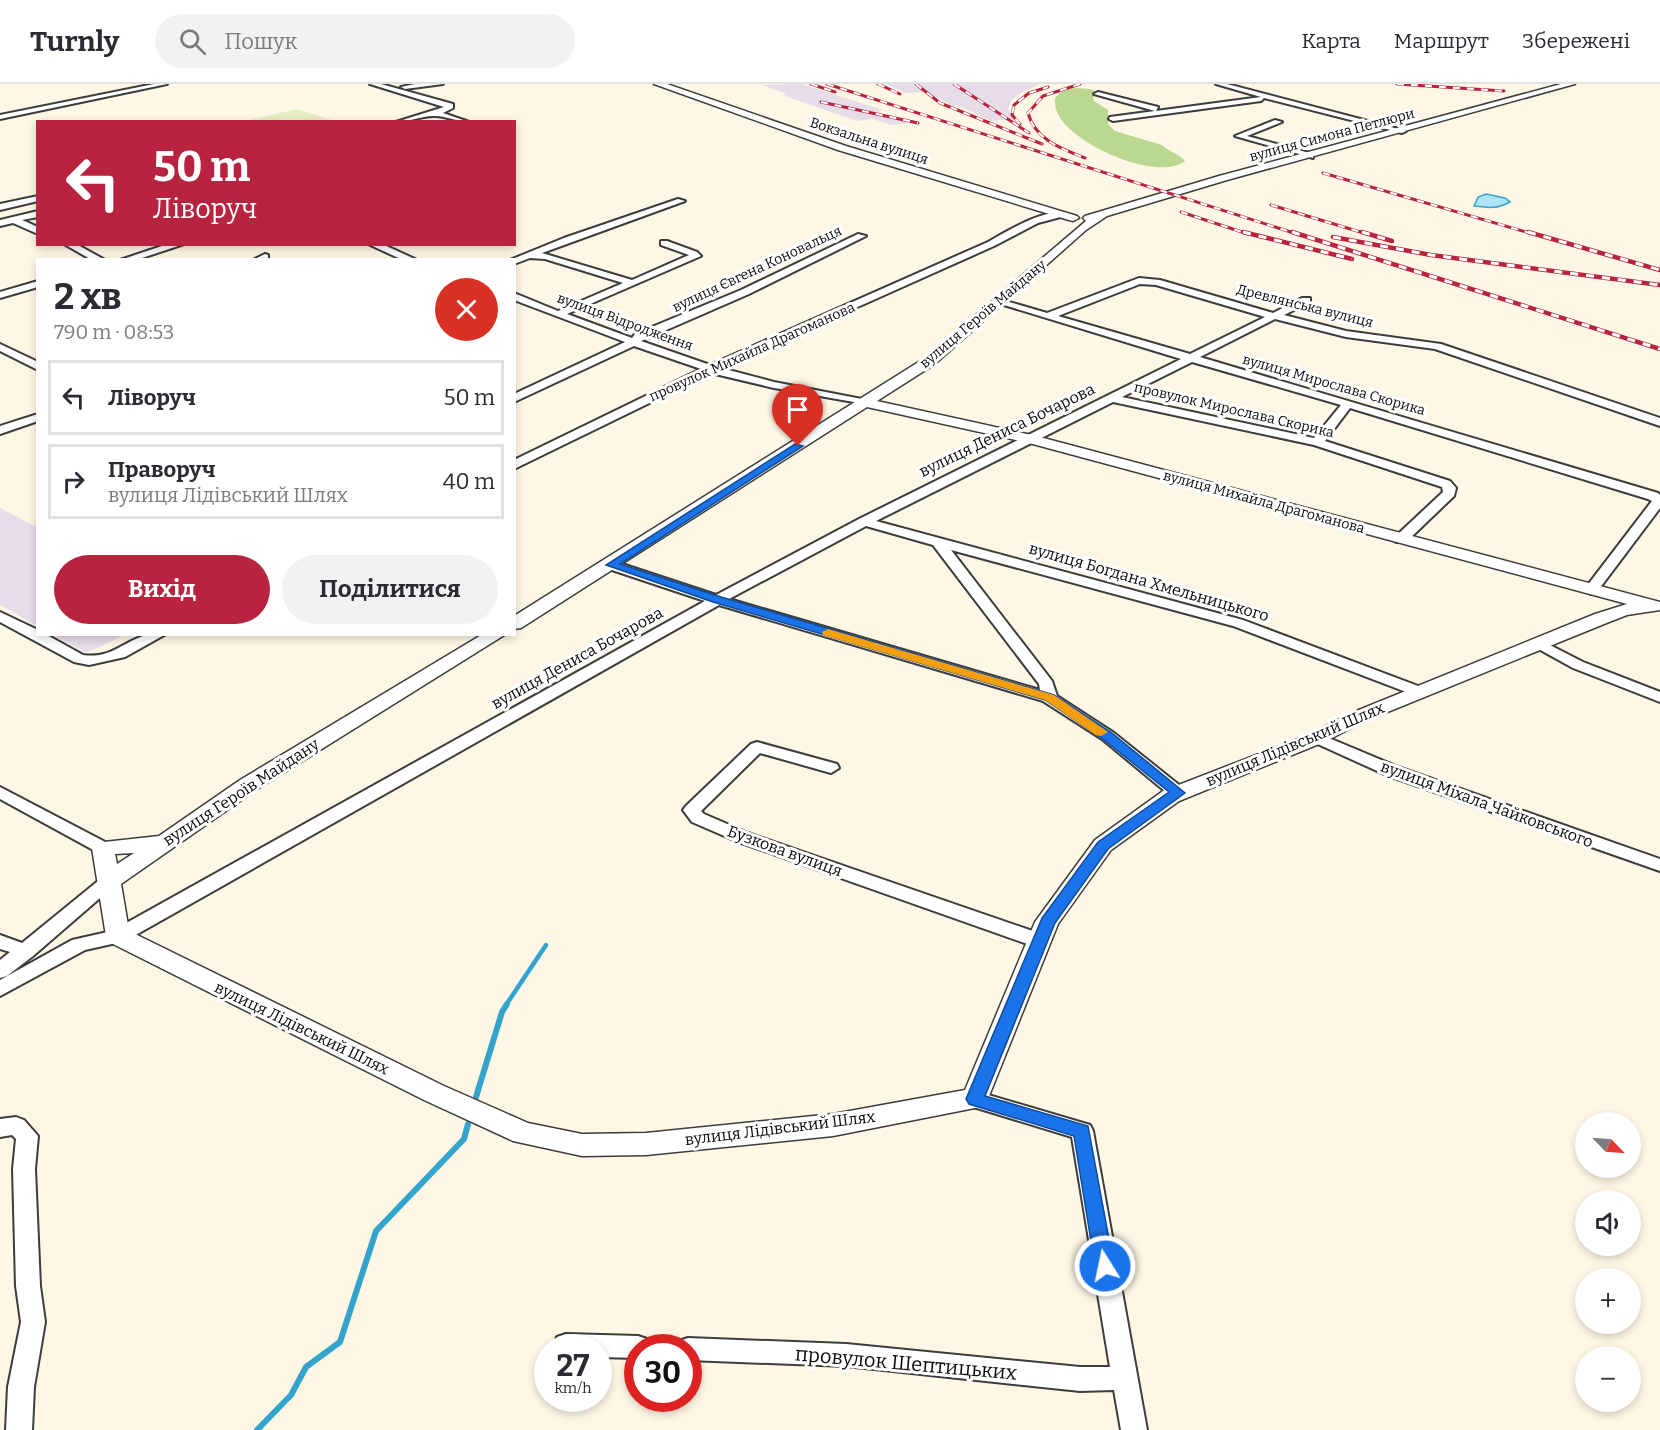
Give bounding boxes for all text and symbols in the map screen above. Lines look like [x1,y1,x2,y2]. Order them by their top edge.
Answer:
search box [155,14,575,68]
text: Turnly [30,25,119,58]
icon: search [176,25,209,58]
text: Пошук [224,28,298,55]
text: Карта [1302,28,1361,54]
text: Маршрут [1394,28,1489,54]
text: Збережені [1522,28,1630,54]
street label: вулиця Симона Петлюри [1248,105,1416,165]
street label: Вокзальна вулиця [808,114,931,168]
text: 50 m [153,142,250,192]
icon: left [54,144,132,222]
text: Ліворуч [153,193,257,225]
street label: вулиця Євгена Коновальця [670,222,845,316]
street label: вулиця Героїв Майдану [916,256,1050,372]
text: 2 хв [54,275,122,319]
button: close [435,278,498,341]
street label: Древлянська вулиця [1235,281,1375,331]
street label: вулиця Відродження [555,290,695,355]
street label: провулок Михайла Драгоманова [646,299,858,405]
text: 790 m · 08:53 [54,320,174,344]
street label: вулиця Мирослава Скорика [1241,351,1428,419]
street label: вулиця Дениса Бочарова [916,379,1098,481]
street label: провулок Мирослава Скорика [1132,379,1336,441]
icon: left [57,381,90,414]
text: Ліворуч [108,384,196,411]
text: 50 m [444,384,495,411]
pin [772,384,823,446]
icon: arrive [781,393,814,426]
text: Праворуч [108,456,216,483]
icon: right [57,465,90,498]
street label: вулиця Михайла Драгоманова [1161,467,1367,537]
text: 40 m [443,468,495,495]
text: вулиця Лідівський Шлях [108,483,348,507]
street label: вулиця Богдана Хмельницького [1027,539,1271,625]
button: Вихід [54,555,270,624]
button: Поділитися [282,555,498,624]
street label: вулиця Дениса Бочарова [488,603,666,713]
street label: вулиця Лідівський Шлях [1203,698,1387,790]
street label: вулиця Героїв Майдану [159,734,323,850]
street label: вулиця Міхала Чайковського [1378,757,1596,851]
street label: Бузкова вулиця [725,821,845,881]
street label: вулиця Лідівський Шлях [212,977,392,1079]
street label: вулиця Лідівський Шлях [684,1107,876,1149]
north arrow [1575,1112,1641,1178]
map controls [1575,1112,1641,1412]
button: sound [1575,1190,1641,1256]
position arrow [1073,1234,1137,1298]
button: + [1575,1268,1641,1334]
speed limit sign: 30 [624,1334,702,1412]
street label: провулок Шептицьких [794,1341,1018,1385]
button: − [1575,1346,1641,1412]
text: 27 [557,1348,589,1384]
text: km/h [554,1379,592,1397]

